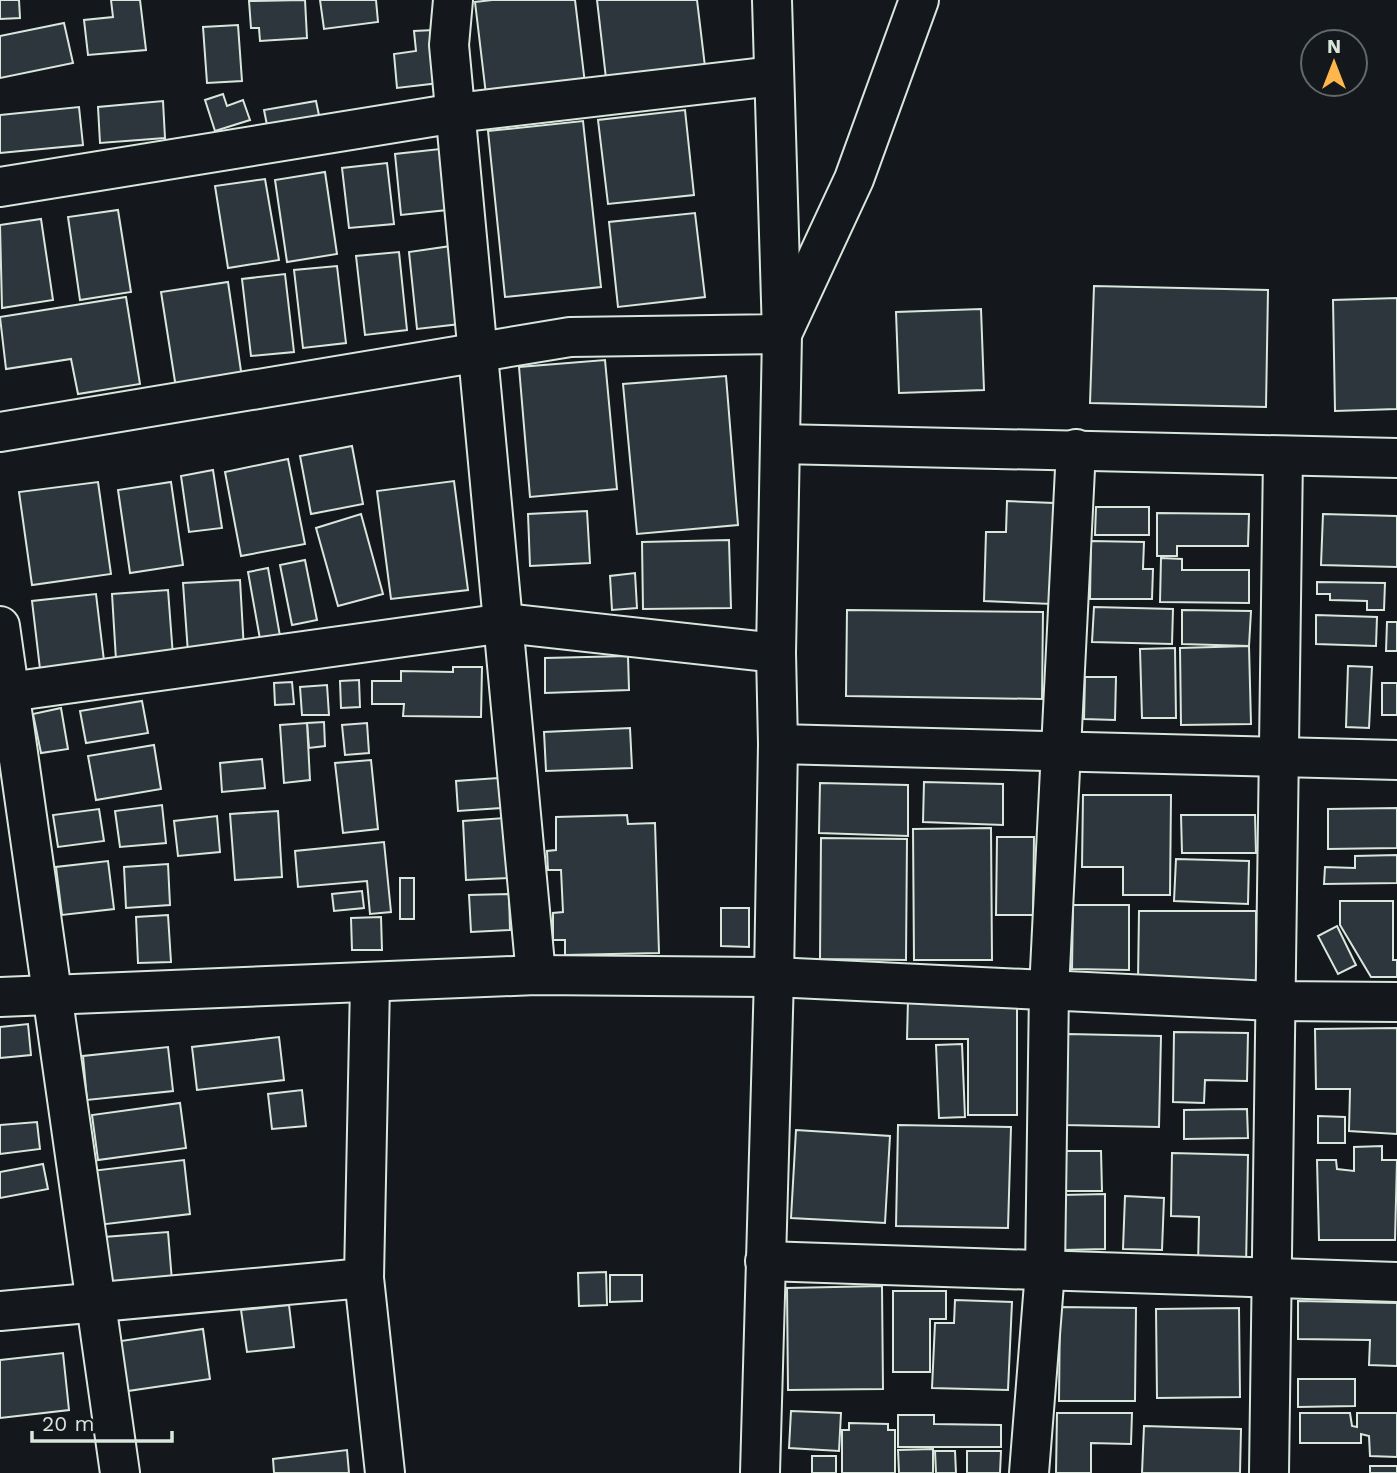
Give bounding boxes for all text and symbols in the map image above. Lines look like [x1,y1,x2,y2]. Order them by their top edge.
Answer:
north arrow [1299,28,1369,98]
text: N [1327,35,1341,58]
scale bar [32,1400,172,1444]
text: 20 m [42,1411,94,1436]

